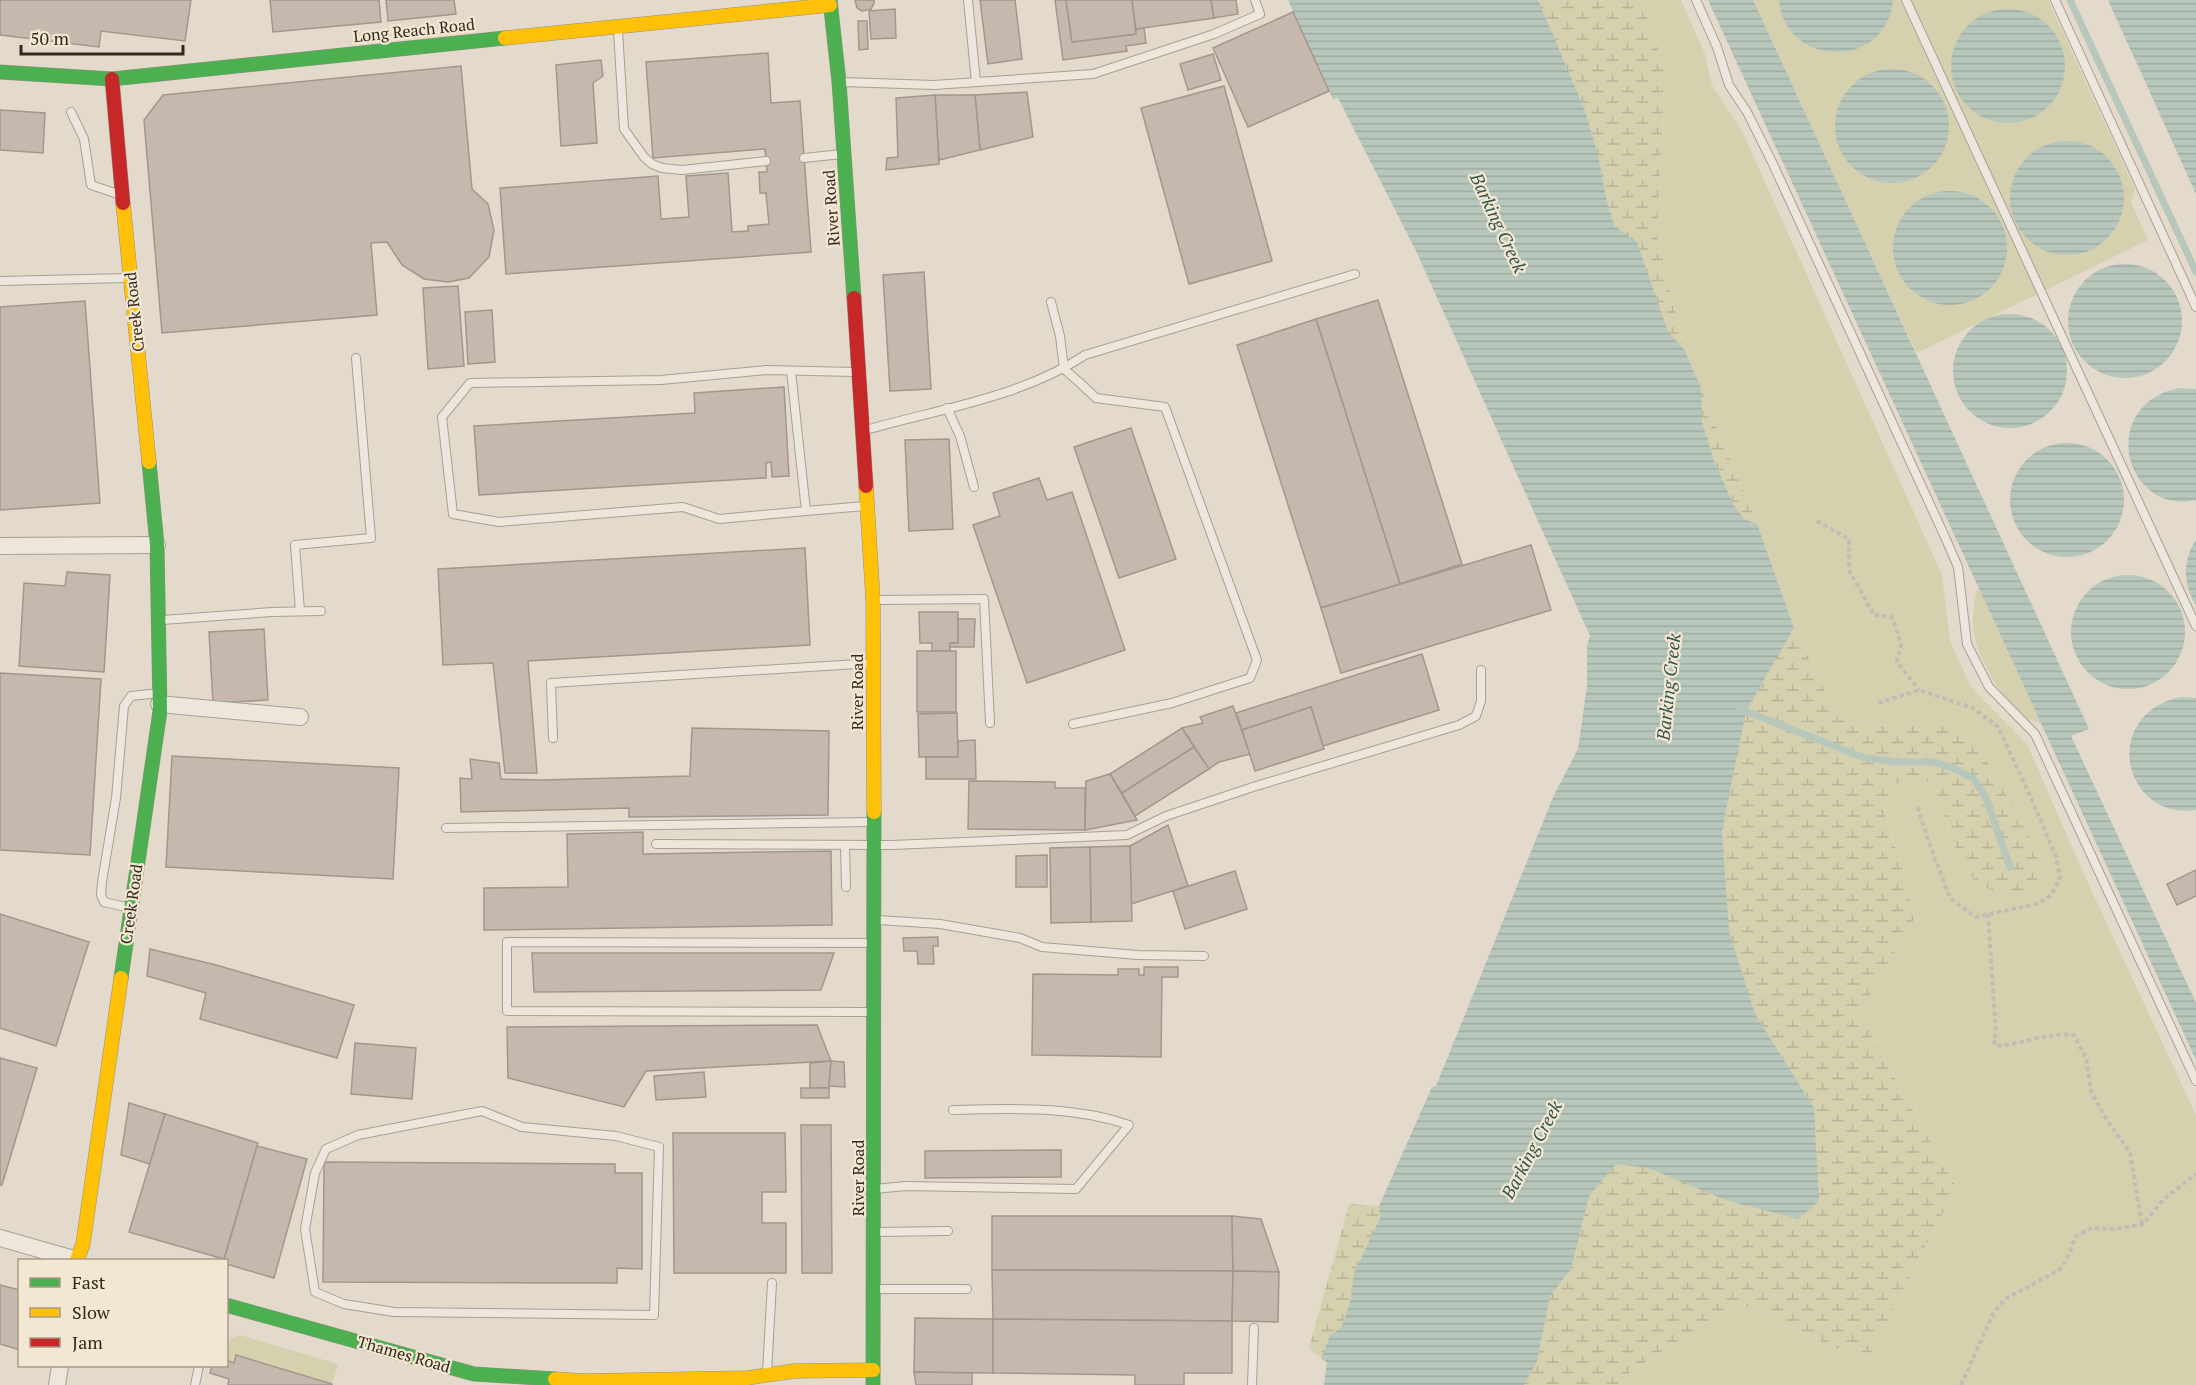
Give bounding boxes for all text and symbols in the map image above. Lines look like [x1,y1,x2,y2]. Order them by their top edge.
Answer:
street label: Long Reach Road [352,13,476,47]
scale bar [21,18,183,56]
text: 50 m [30,26,70,50]
water label: Barking Creek [1465,168,1533,277]
street label: River Road [817,169,845,247]
street label: Creek Road [119,271,149,353]
water label: Barking Creek [1650,632,1686,743]
street label: River Road [846,654,868,730]
street label: Creek Road [115,863,148,945]
water label: Barking Creek [1495,1096,1567,1204]
street label: River Road [847,1140,869,1216]
legend [18,1259,228,1367]
text: Fast [72,1270,106,1294]
text: Slow [72,1300,111,1324]
text: Jam [72,1330,103,1354]
street label: Thames Road [355,1330,453,1378]

